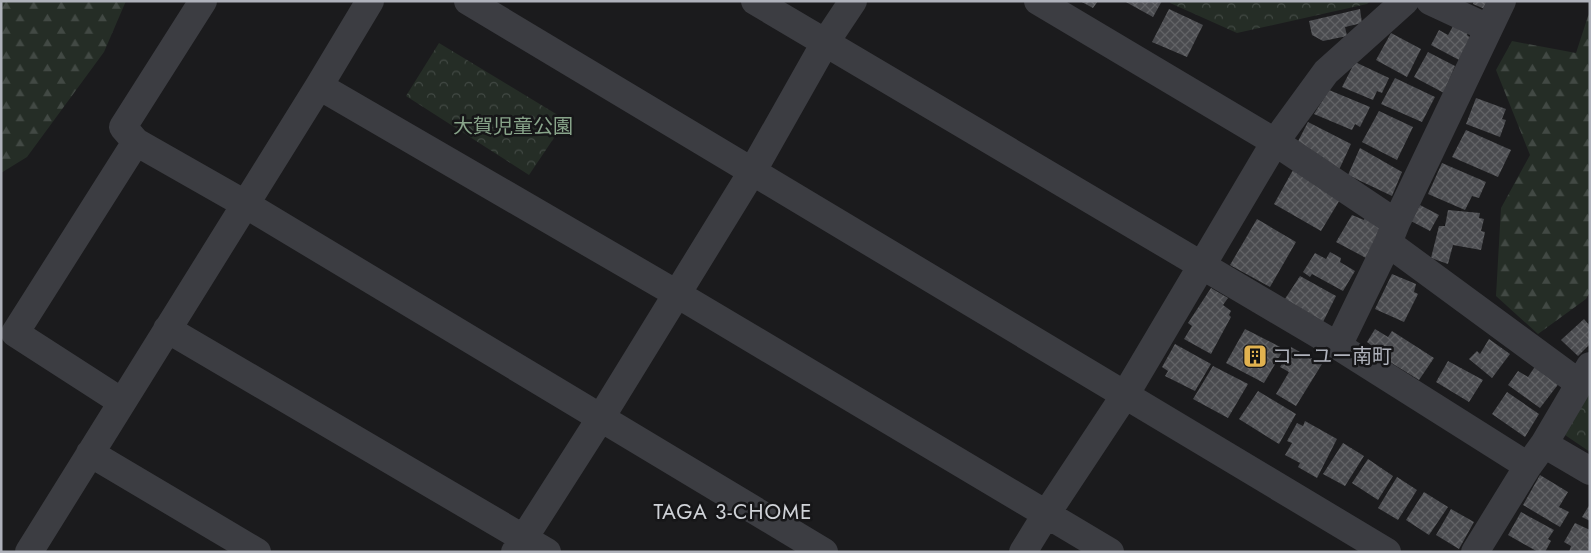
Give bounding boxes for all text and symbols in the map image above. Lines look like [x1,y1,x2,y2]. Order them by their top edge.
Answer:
park label: 大賀児童公園 [453,112,573,141]
place label: コーユー南町 [1272,342,1392,371]
building icon: コーユー南町 [1242,343,1268,369]
district label: TAGA 3-CHOME [653,497,813,527]

